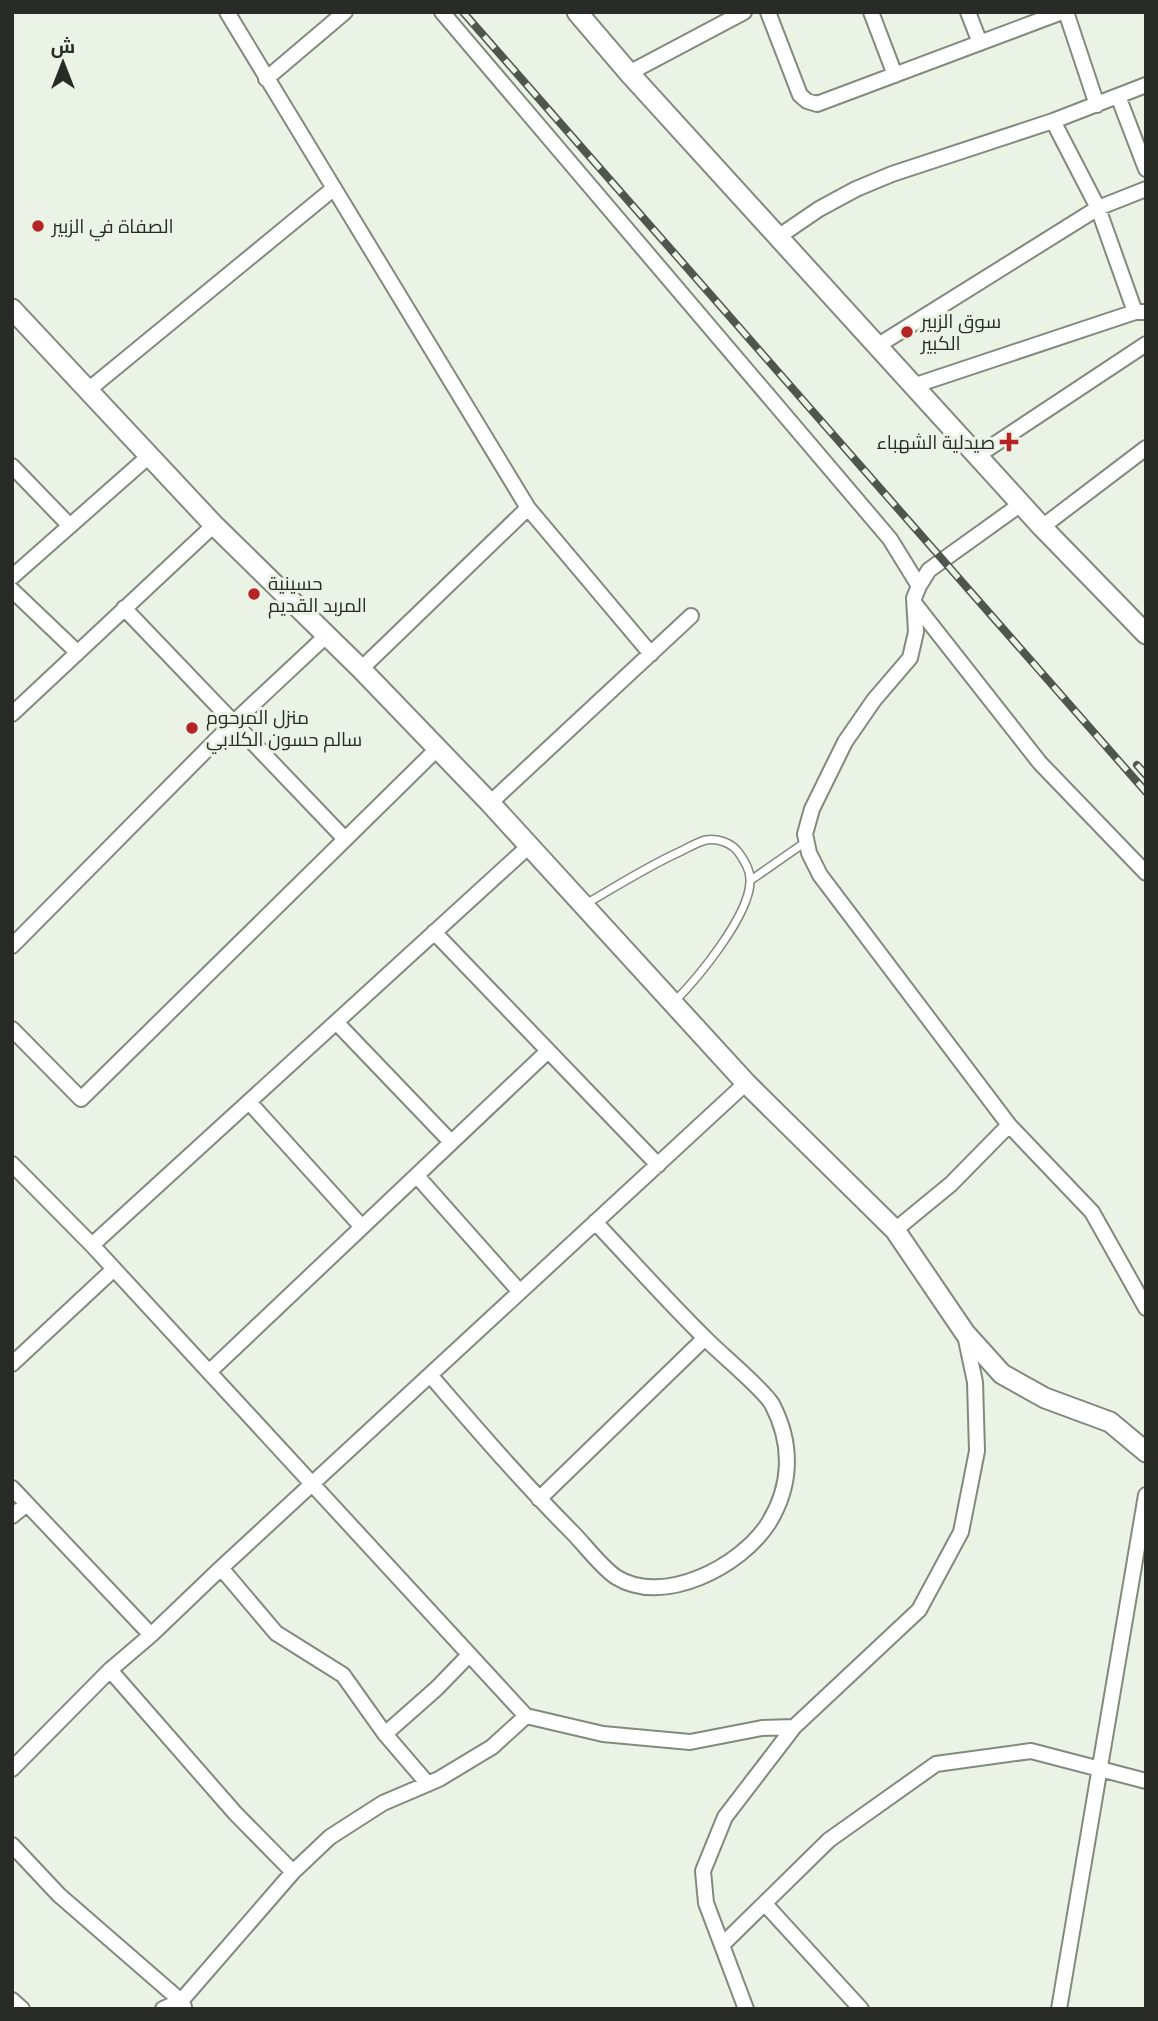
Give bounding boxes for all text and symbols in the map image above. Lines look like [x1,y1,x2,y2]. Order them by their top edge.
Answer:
north arrow [28,28,98,98]
text: ش [51,35,75,58]
place label: الصفاة في الزبير [51,215,174,241]
marker: الصفاة في الزبير [30,218,46,234]
place label: سوق الزبير الكبير [920,310,1001,355]
marker: سوق الزبير الكبير [899,324,915,340]
place label: صيدلية الشهباء [877,431,995,454]
marker: صيدلية الشهباء [1001,434,1017,450]
place label: حسينية المربد القديم [268,572,367,619]
marker: حسينية المربد القديم [246,586,262,602]
place label: منزل المرحوم سالم حسون الكلابي [206,706,362,754]
marker: منزل المرحوم سالم حسون الكلابي [184,720,200,736]

